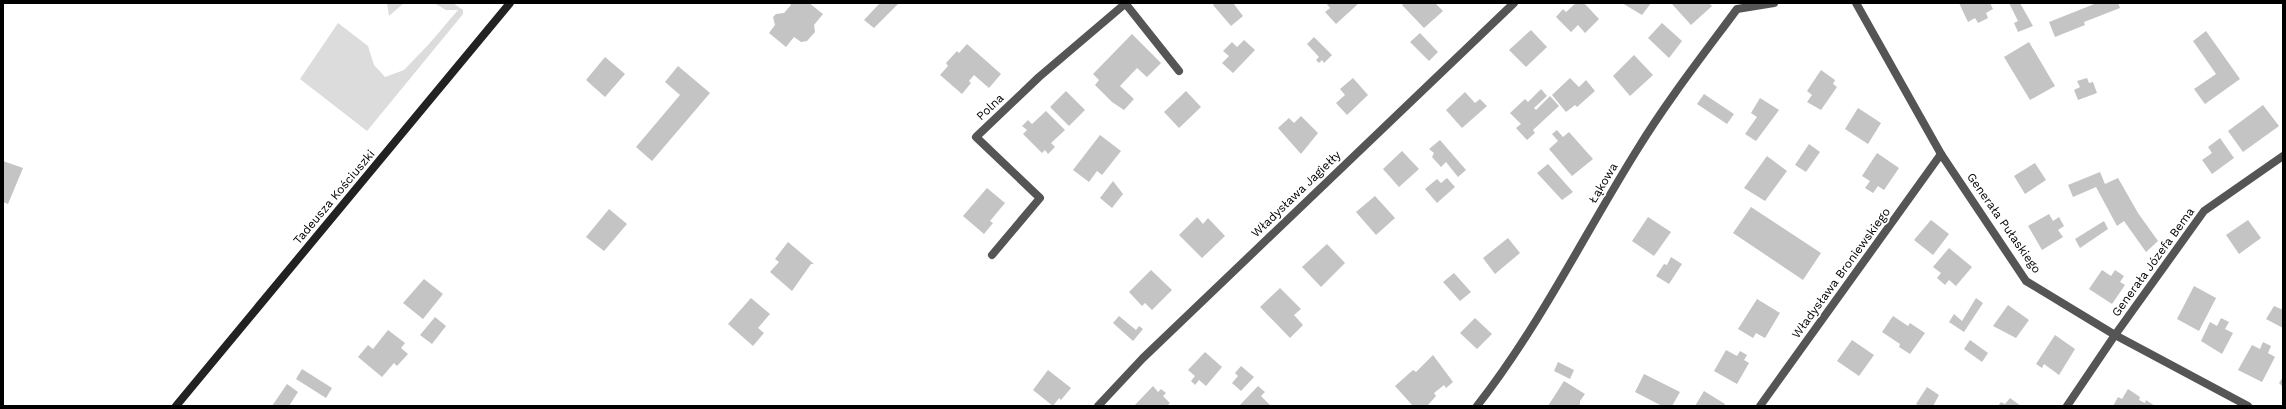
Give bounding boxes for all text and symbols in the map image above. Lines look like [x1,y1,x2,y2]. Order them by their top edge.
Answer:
street label: Polna [973,91,1007,123]
street label: Tadeusza Kościuszki [290,147,378,247]
street label: Władysława Jagiełły [1248,147,1344,240]
street label: Łąkowa [1586,160,1621,206]
street label: Generała Pułaskiego [1964,170,2044,276]
street label: Władysława Broniewskiego [1789,205,1893,341]
street label: Generała Józefa Bema [2109,205,2197,319]

